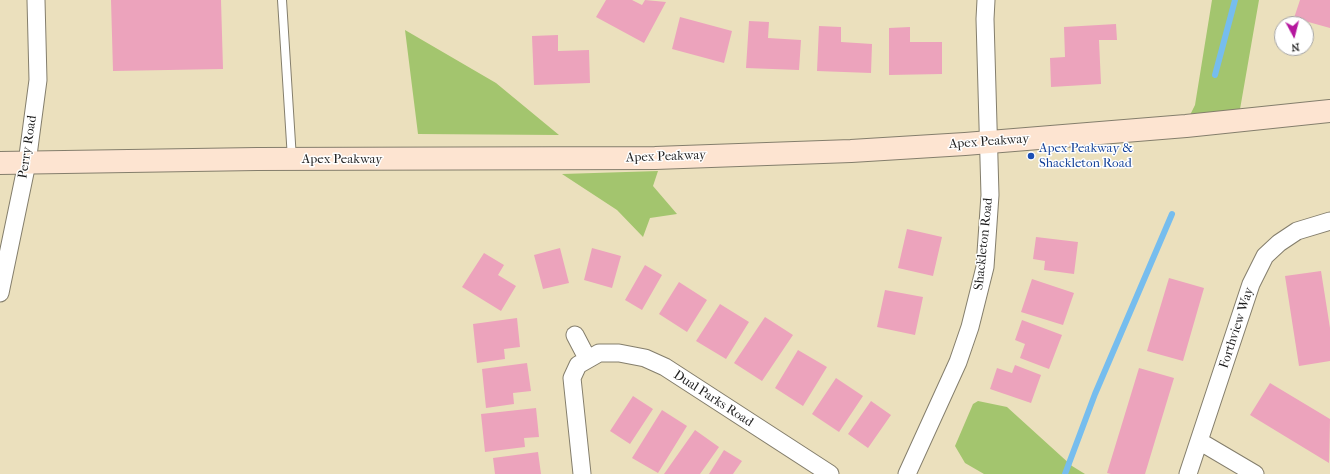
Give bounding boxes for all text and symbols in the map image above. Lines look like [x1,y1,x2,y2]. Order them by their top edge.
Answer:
north arrow [1274,16,1314,56]
text: N [1290,40,1300,54]
street label: Perry Road [15,114,41,180]
street label: Apex Peakway [948,131,1030,153]
place label: Apex Peakway & Shackleton Road [1039,141,1133,172]
street label: Apex Peakway [626,148,706,166]
marker: Apex Peakway & Shackleton Road [1026,151,1036,161]
street label: Apex Peakway [302,152,382,168]
street label: Shackleton Road [971,197,997,291]
street label: Forthview Way [1217,285,1257,371]
street label: Dual Parks Road [670,367,756,431]

